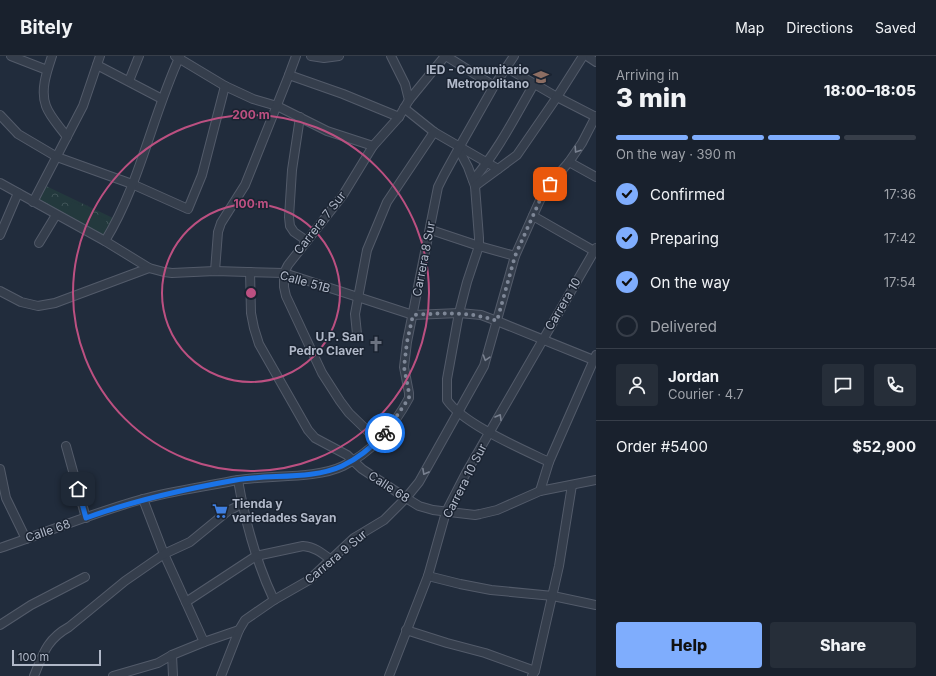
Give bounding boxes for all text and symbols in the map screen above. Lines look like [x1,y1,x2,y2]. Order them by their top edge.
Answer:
text: Bitely [20,16,73,39]
text: Map [735,19,764,36]
text: Directions [786,19,853,36]
text: Saved [875,19,916,36]
place label: IED - Comunitario Metropolitano [426,62,529,91]
text: Arriving in [616,67,679,83]
school or university icon: IED - Comunitario Metropolitano [532,68,550,86]
text: 18:00–18:05 [824,81,916,100]
text: 3 min [616,82,687,113]
text: 200 m [232,107,270,122]
one-way arrow [574,146,582,153]
text: On the way · 390 m [616,146,736,162]
pin [533,167,567,201]
icon: bag [539,173,561,195]
icon: check [616,183,638,205]
text: Confirmed [650,185,725,204]
text: 17:36 [884,186,916,202]
street label: Carrera 7 Sur [290,188,349,257]
text: 100 m [233,196,269,211]
street label: Carrera 8 Sur [409,220,438,298]
icon: check [616,227,638,249]
text: Preparing [650,229,719,248]
text: 17:42 [884,230,916,246]
street label: Calle 51B [278,267,332,296]
icon: check [616,271,638,293]
text: On the way [650,273,730,292]
text: 17:54 [884,274,916,290]
street label: Carrera 10 [541,275,584,333]
centre of rings [244,286,258,300]
text: Delivered [650,317,717,336]
place label: U.P. San Pedro Claver [289,329,364,358]
church icon: U.P. San Pedro Claver [367,335,385,353]
one-way arrow [482,354,491,361]
button: person [616,364,658,406]
button: chat [822,364,864,406]
button: phone [874,364,916,406]
text: Jordan [668,367,719,386]
text: Courier · 4.7 [668,386,744,402]
courier [365,413,405,453]
one-way arrow [494,413,501,421]
icon: bike [374,422,396,444]
text: Order #5400 [616,437,708,456]
text: $52,900 [852,437,916,456]
street label: Carrera 10 Sur [439,441,490,520]
street label: Calle 68 [366,468,413,506]
one-way arrow [422,468,429,475]
pin [61,472,95,506]
icon: home [67,478,89,500]
place label: Tienda y variedades Sayan [232,496,336,525]
supermarket icon: Tienda y variedades Sayan [211,502,229,520]
street label: Calle 68 [23,516,72,545]
street label: Carrera 9 Sur [302,526,370,587]
button: Help [616,622,762,668]
button: Share [770,622,916,668]
scale bar [12,648,101,667]
text: 100 m [18,650,49,664]

